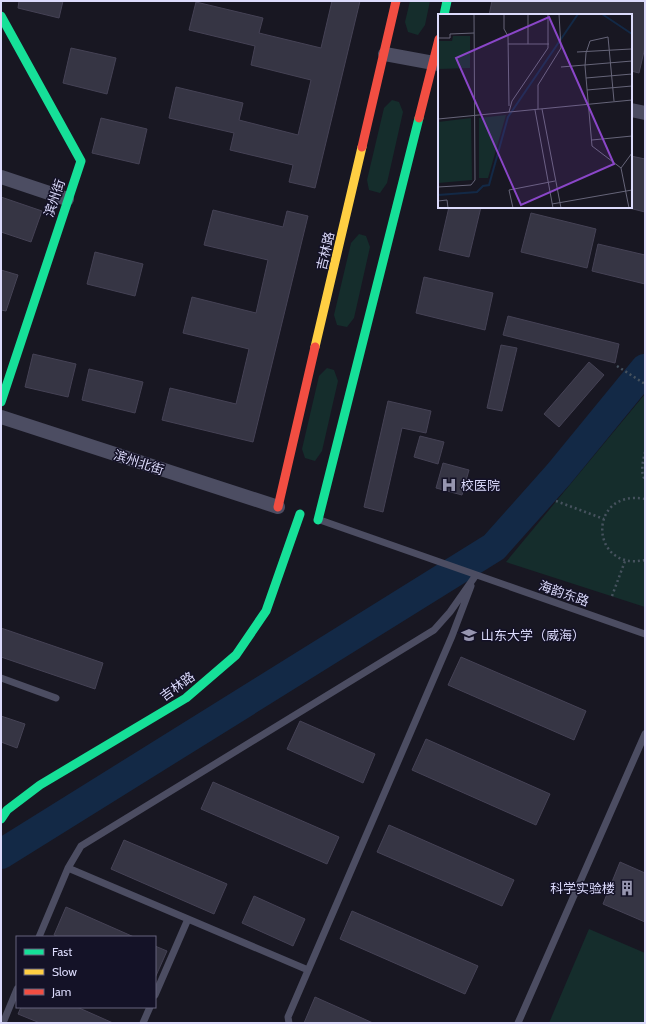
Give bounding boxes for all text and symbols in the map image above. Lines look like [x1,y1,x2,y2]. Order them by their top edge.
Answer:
inset map [438,14,632,208]
street label: 滨州街 [40,177,68,219]
street label: 吉林路 [313,230,337,272]
street label: 滨州北街 [112,446,166,478]
hospital icon: 校医院 [440,476,458,494]
place label: 校医院 [461,477,500,493]
street label: 海韵东路 [537,577,591,609]
school or university icon: 山东大学（威海） [460,626,478,644]
place label: 山东大学（威海） [481,627,585,643]
street label: 吉林路 [157,668,197,704]
building icon: 科学实验楼 [618,879,636,897]
place label: 科学实验楼 [550,880,615,896]
legend [16,936,156,1008]
text: Fast [52,944,72,959]
text: Slow [52,964,77,979]
text: Jam [51,984,71,999]

